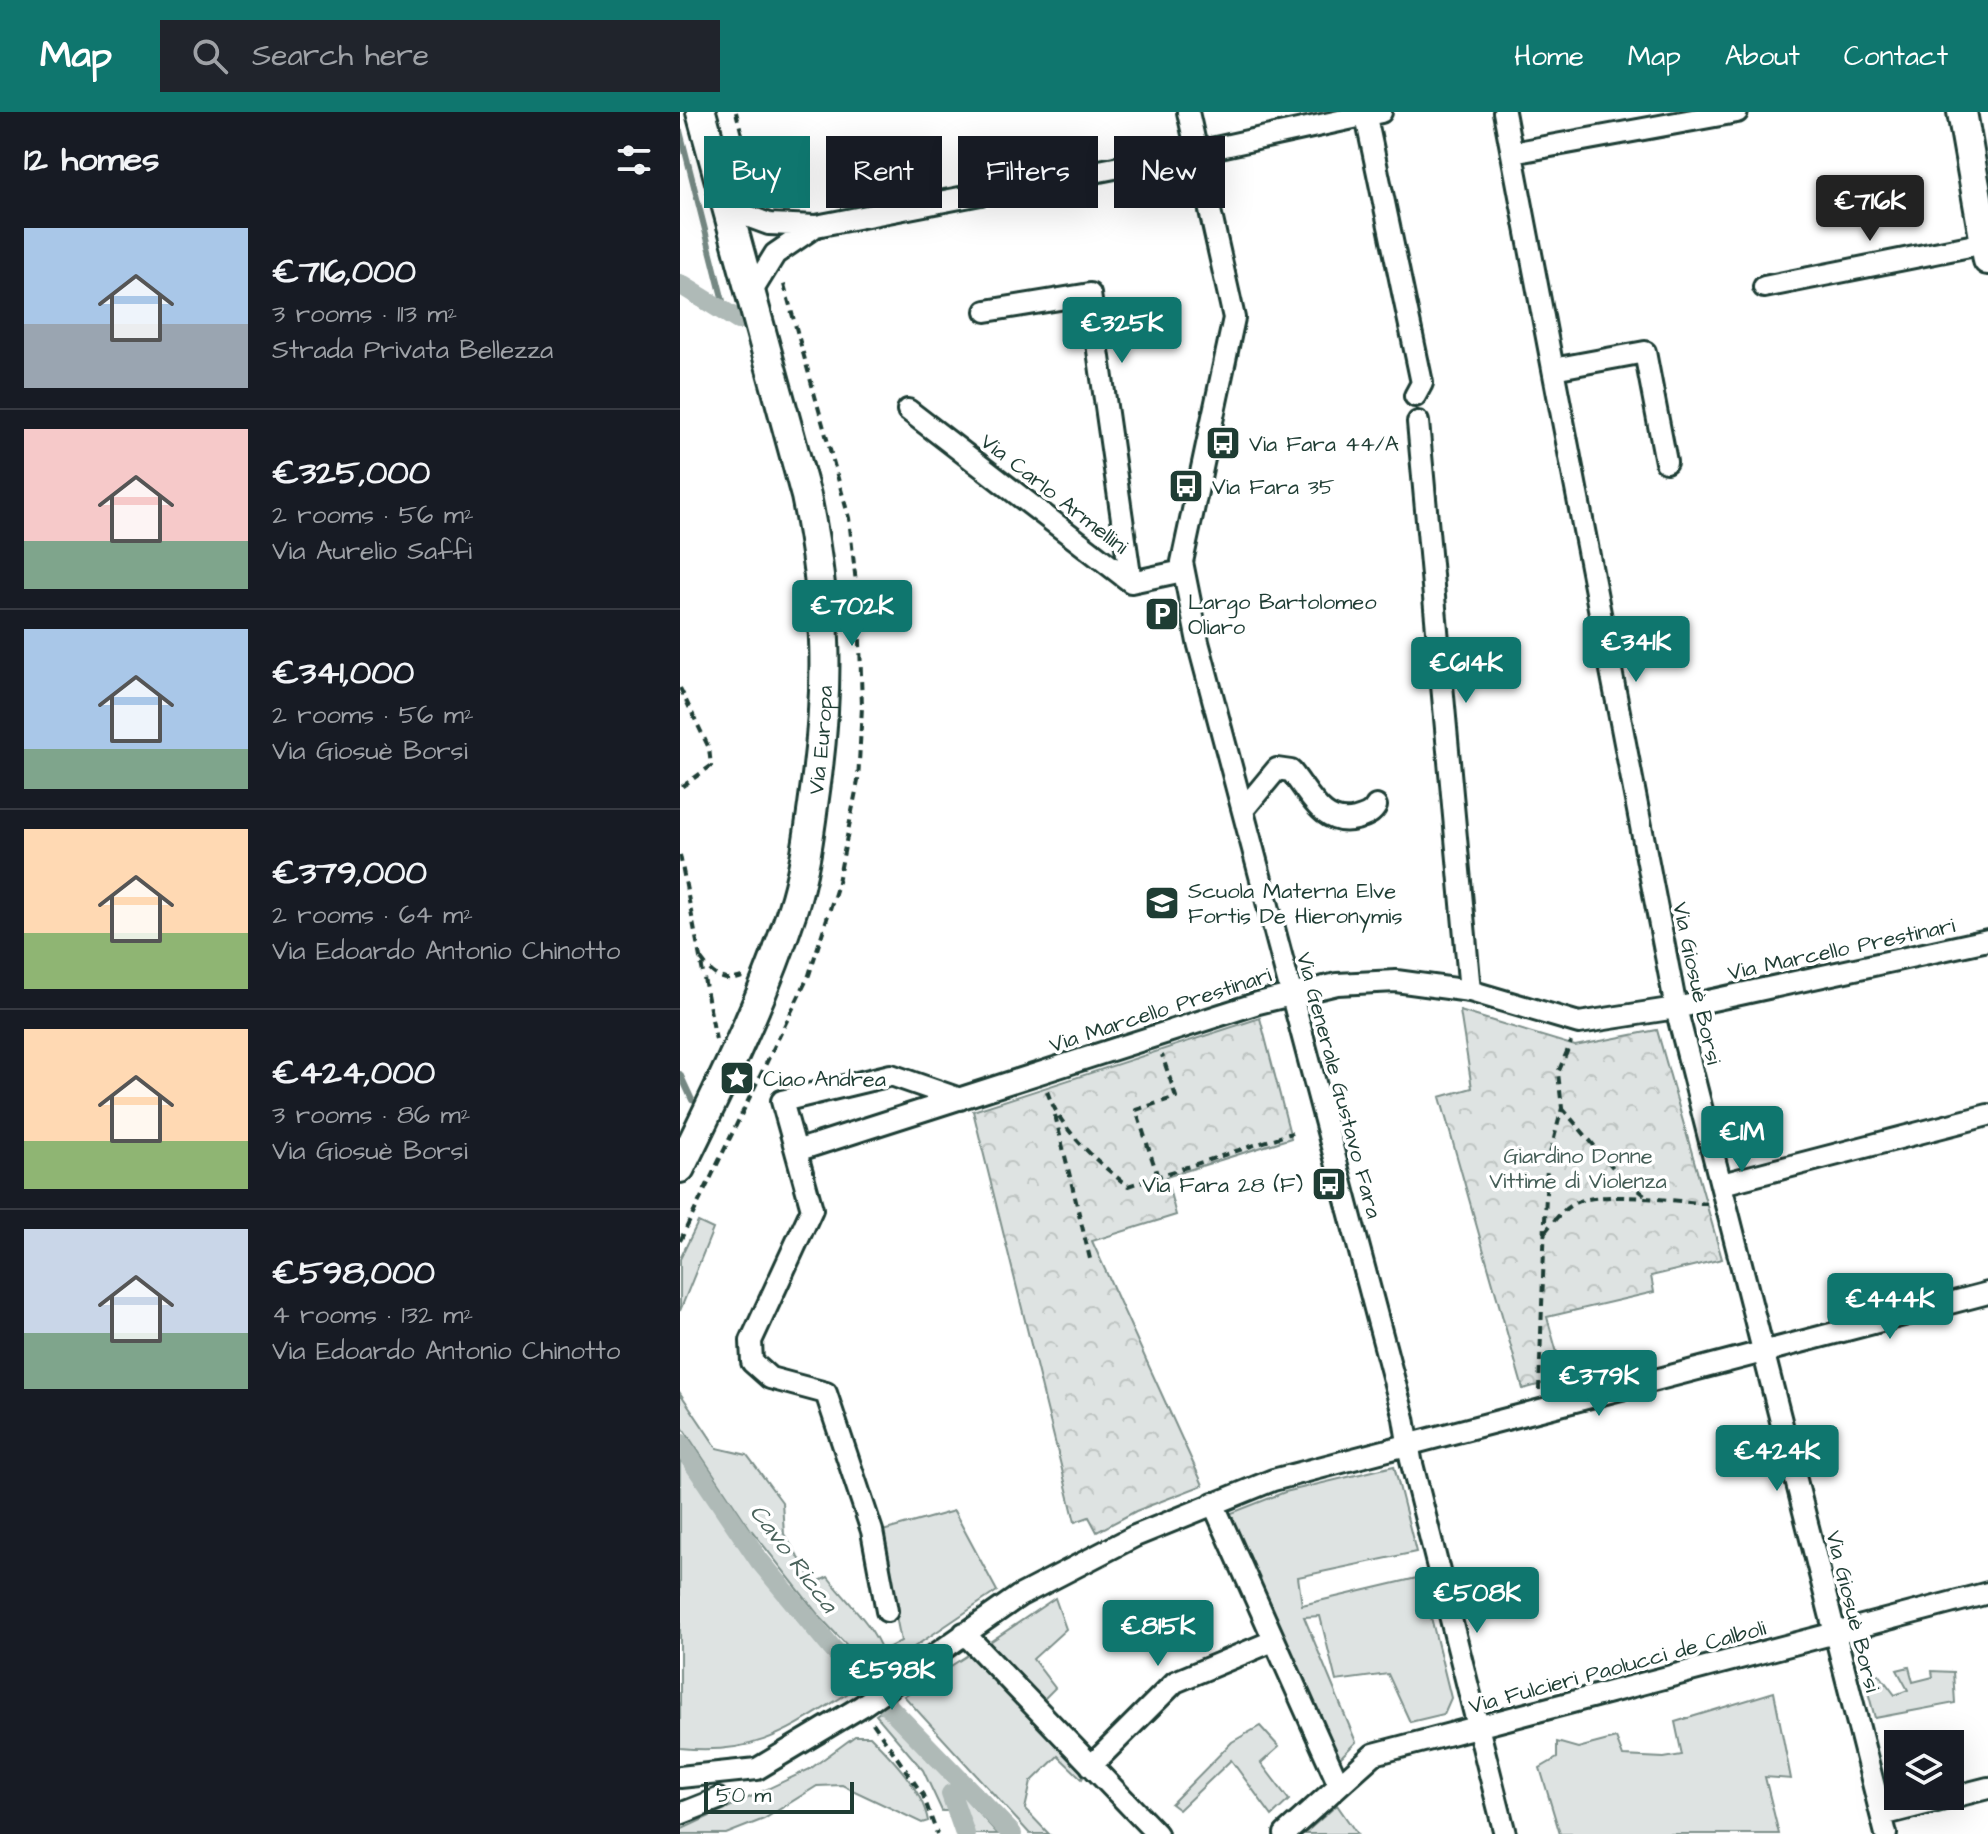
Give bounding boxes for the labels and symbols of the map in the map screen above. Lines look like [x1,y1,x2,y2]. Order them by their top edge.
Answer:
pin: €716K [1814,175,1926,243]
pin: €325K [1066,297,1178,365]
bus stop icon: Via Fara 44/A [1204,424,1242,462]
street label: Via Carlo Armellini [973,426,1135,562]
place label: Via Fara 44/A [1249,429,1399,460]
bus stop icon: Via Fara 35 [1167,467,1205,505]
place label: Via Fara 35 [1212,472,1335,503]
pin: €702K [796,580,908,648]
place label: Largo Bartolomeo Oliaro [1188,587,1377,643]
parking icon: Largo Bartolomeo Oliaro [1143,595,1181,633]
pin: €341K [1580,616,1692,684]
pin: €614K [1410,637,1522,705]
street label: Via Europa [801,685,841,797]
place label: Scuola Materna Elve Fortis De Hieronymis [1188,876,1402,933]
school or university icon: Scuola Materna Elve Fortis De Hieronymis [1143,884,1181,922]
street label: Via Giosuè Borsi [1664,899,1729,1067]
street label: Via Marcello Prestinari [1725,910,1958,989]
street label: Via Generale Gustavo Fara [1288,949,1389,1222]
street label: Via Marcello Prestinari [1046,960,1275,1061]
place icon: Ciao Andrea [718,1059,756,1097]
place label: Ciao Andrea [763,1064,886,1095]
pin: €1M [1703,1106,1781,1174]
park label: Giardino Donne Vittime di Violenza [1489,1141,1667,1197]
bus stop icon: Via Fara 28 (F) [1310,1165,1348,1203]
place label: Via Fara 28 (F) [1142,1170,1303,1201]
pin: €444K [1834,1273,1946,1341]
pin: €379K [1543,1350,1655,1418]
pin: €424K [1721,1425,1833,1493]
water label: Cavo Ricca [741,1497,846,1621]
street label: Via Giosuè Borsi [1817,1527,1888,1695]
pin: €508K [1421,1567,1533,1635]
pin: €815K [1102,1600,1214,1668]
street label: Via Fulcieri Paolucci de Calboli [1465,1613,1769,1722]
pin: €598K [836,1644,948,1712]
scale bar [704,1778,854,1814]

